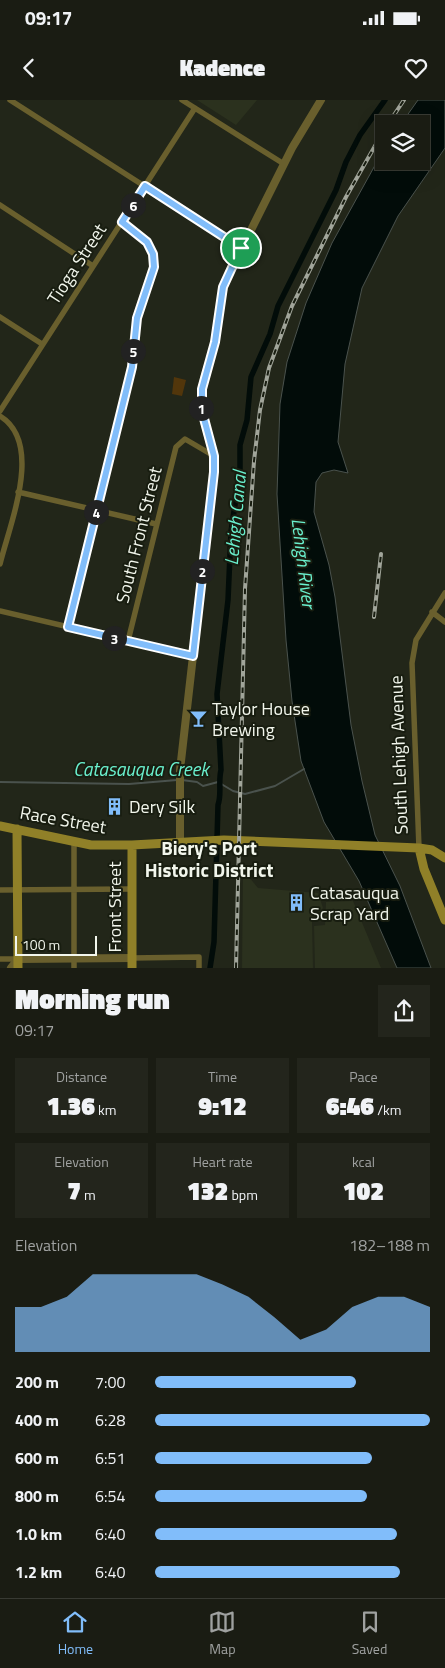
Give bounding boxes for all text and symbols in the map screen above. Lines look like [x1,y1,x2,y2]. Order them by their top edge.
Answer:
text: 09:17 [25,3,72,32]
text: Kadence [180,51,265,85]
icon: back [15,54,43,82]
icon: heart [402,54,430,82]
map controls [375,115,430,170]
button: layers [375,115,430,170]
pin: 6 [120,192,146,218]
text: 6 [130,195,137,216]
street label: Tioga Street [40,217,113,309]
pin [220,227,262,269]
icon: arrive [227,234,255,262]
pin: 5 [120,338,146,364]
text: 5 [130,341,137,362]
pin: 1 [188,396,214,420]
text: 1 [198,398,205,419]
street label: South Front Street [109,463,169,606]
water label: Lehigh Canal [216,468,253,566]
pin: 4 [84,500,108,524]
text: 4 [93,502,100,523]
water label: Lehigh River [285,516,325,612]
pin: 2 [190,558,214,584]
text: 2 [199,561,206,582]
pin: 3 [102,626,126,650]
text: 3 [111,628,118,649]
street label: South Lehigh Avenue [382,675,415,835]
place label: Taylor House Brewing [212,695,310,743]
bar icon: Taylor House Brewing [188,709,208,729]
water label: Catasauqua Creek [73,754,211,783]
place label: Dery Silk [129,793,195,820]
building icon: Dery Silk [105,797,125,817]
street label: Race Street [18,799,109,840]
district label: Biery's Port Historic District [145,833,273,884]
street label: Front Street [101,861,128,952]
place label: Catasauqua Scrap Yard [310,879,399,927]
building icon: Catasauqua Scrap Yard [286,893,306,913]
scale bar [15,933,98,956]
text: 100 m [22,934,60,955]
text: Morning run [15,977,170,1020]
button: share [378,985,430,1037]
text: 09:17 [15,1018,54,1042]
text: Distance [56,1066,107,1087]
text: Time [208,1066,237,1087]
text: Pace [349,1066,378,1087]
text: 1.36 [47,1087,95,1125]
text: 9:12 [198,1087,247,1125]
text: 6:46 [326,1087,374,1125]
text: km [95,1099,116,1120]
text: /km [374,1099,401,1120]
text: Elevation [54,1151,109,1172]
text: Heart rate [192,1151,253,1172]
text: kcal [352,1151,375,1172]
text: 7 [67,1172,81,1210]
text: 132 [187,1172,228,1210]
text: 102 [343,1172,384,1210]
text: m [81,1184,96,1205]
text: bpm [228,1184,258,1205]
text: Elevation [15,1233,77,1257]
text: 182–188 m [349,1233,430,1257]
text: 200 m [15,1370,59,1394]
text: 7:00 [95,1370,125,1394]
text: 400 m [15,1408,59,1432]
text: 6:28 [95,1408,125,1432]
text: 600 m [15,1446,59,1470]
text: 6:51 [95,1446,125,1470]
text: 800 m [15,1484,59,1508]
text: 6:54 [95,1484,125,1508]
text: 1.0 km [15,1522,62,1546]
text: 6:40 [95,1522,125,1546]
text: 1.2 km [15,1560,62,1584]
text: 6:40 [95,1560,125,1584]
tab: Home [58,1608,93,1659]
tab: Map [208,1608,236,1659]
tab: Saved [352,1608,387,1659]

